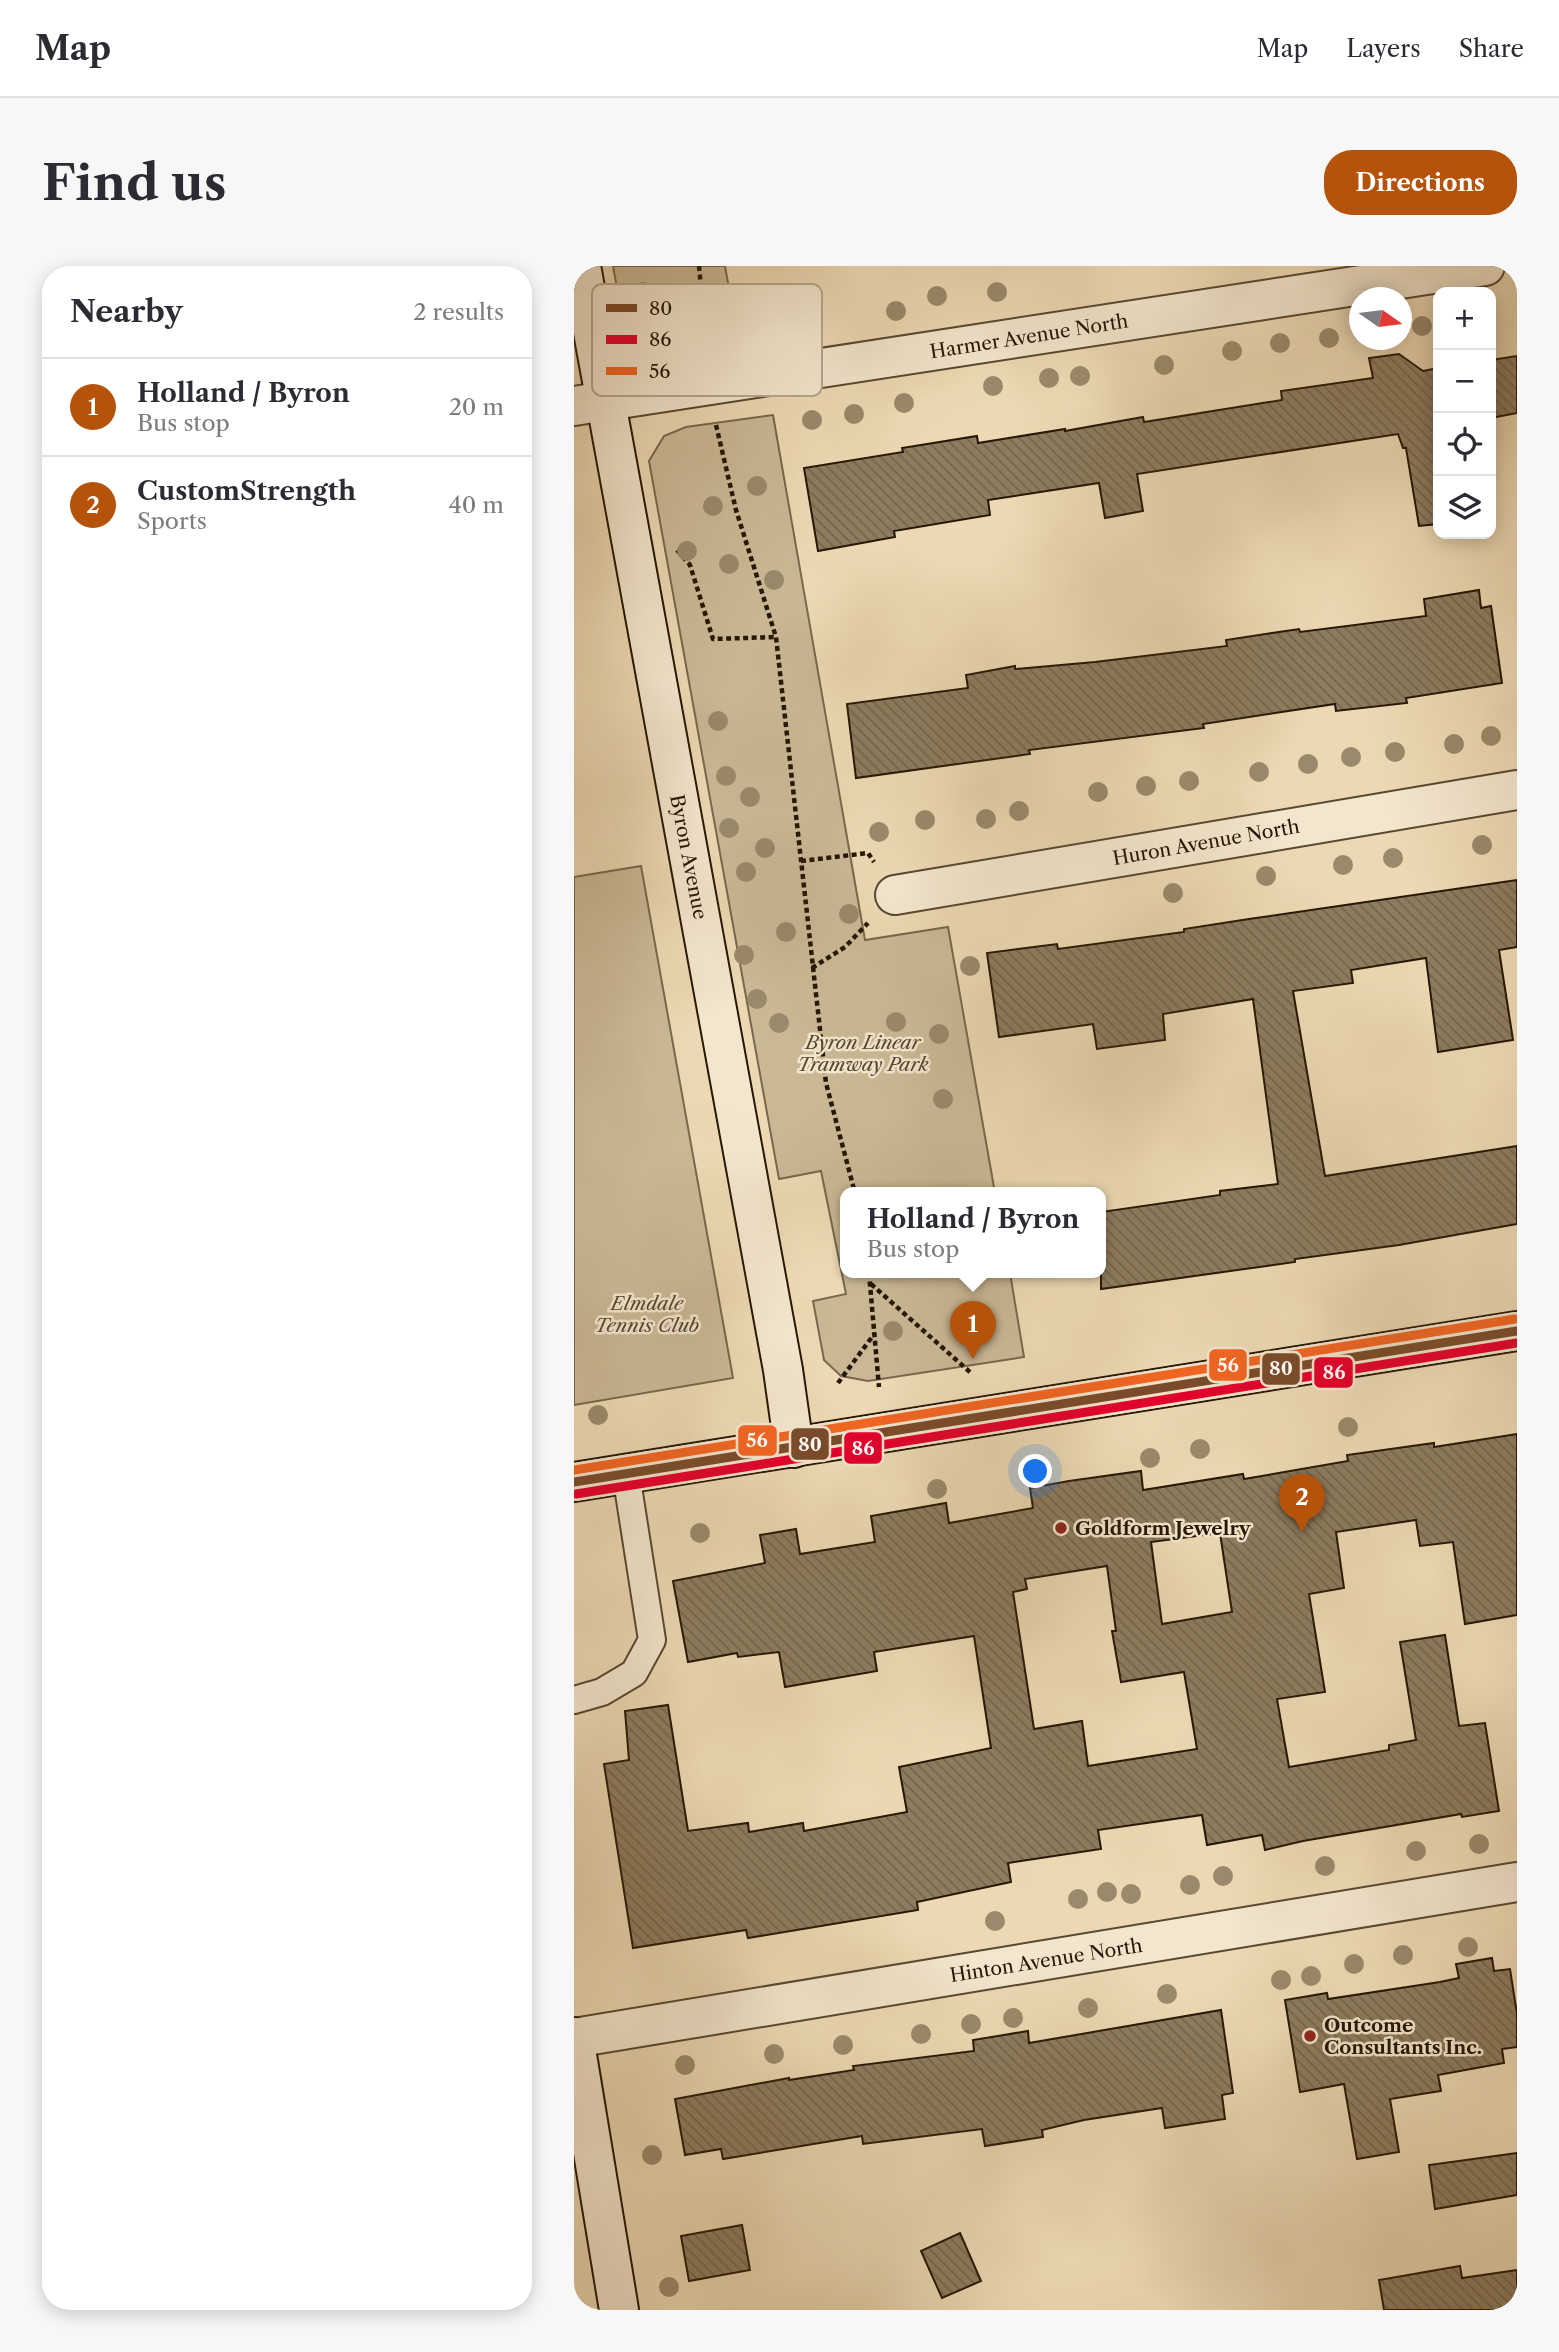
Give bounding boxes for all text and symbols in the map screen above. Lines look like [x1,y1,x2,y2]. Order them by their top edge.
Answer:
text: Map [35,28,111,69]
text: Map [1257,34,1308,63]
text: Layers [1346,34,1421,63]
text: Share [1459,34,1524,63]
button: Directions [1324,150,1517,215]
text: Find us [42,152,226,213]
legend [592,284,822,396]
north arrow [1349,287,1412,350]
map controls [1433,287,1496,539]
button: + [1433,287,1496,350]
text: Nearby [70,293,183,330]
text: 80 [649,297,672,320]
text: 2 results [413,298,504,326]
street label: Harmer Avenue North [928,309,1130,364]
text: 86 [649,328,671,351]
button: − [1433,350,1496,413]
text: 56 [649,360,670,383]
text: Holland / Byron [137,377,350,409]
text: 1 [88,393,98,421]
text: 20 m [449,393,504,421]
text: Bus stop [137,409,230,437]
button: locate [1433,413,1496,476]
text: CustomStrength [137,475,356,507]
button: layers [1433,476,1496,539]
text: 2 [86,491,100,519]
text: 40 m [449,491,504,519]
text: Sports [137,507,207,535]
street label: Byron Avenue [665,793,712,922]
street label: Huron Avenue North [1111,815,1301,870]
park label: Byron Linear Tramway Park [797,1031,929,1076]
popup [840,1187,1106,1278]
text: Holland / Byron [867,1203,1079,1235]
text: Bus stop [867,1235,959,1263]
park label: Elmdale Tennis Club [595,1292,699,1337]
pin: 1 [950,1301,996,1359]
line badge: 56 [1208,1348,1248,1382]
line badge: 80 [1261,1352,1301,1386]
text: 56 [1217,1354,1239,1377]
line badge: 86 [1313,1356,1354,1389]
text: 80 [1269,1357,1293,1380]
text: 86 [1322,1361,1346,1384]
line badge: 56 [737,1424,778,1457]
line badge: 80 [790,1427,830,1461]
text: 56 [746,1429,768,1452]
line badge: 86 [843,1431,883,1465]
text: 80 [798,1433,822,1456]
text: 86 [851,1437,875,1460]
your location [1018,1454,1052,1488]
pin: 2 [1279,1474,1325,1532]
place label: Goldform Jewelry [1075,1517,1252,1540]
marker: Goldform Jewelry [1053,1520,1069,1536]
street label: Hinton Avenue North [948,1934,1144,1987]
place label: Outcome Consultants Inc. [1324,2014,1482,2059]
marker: Outcome Consultants Inc. [1302,2028,1318,2044]

